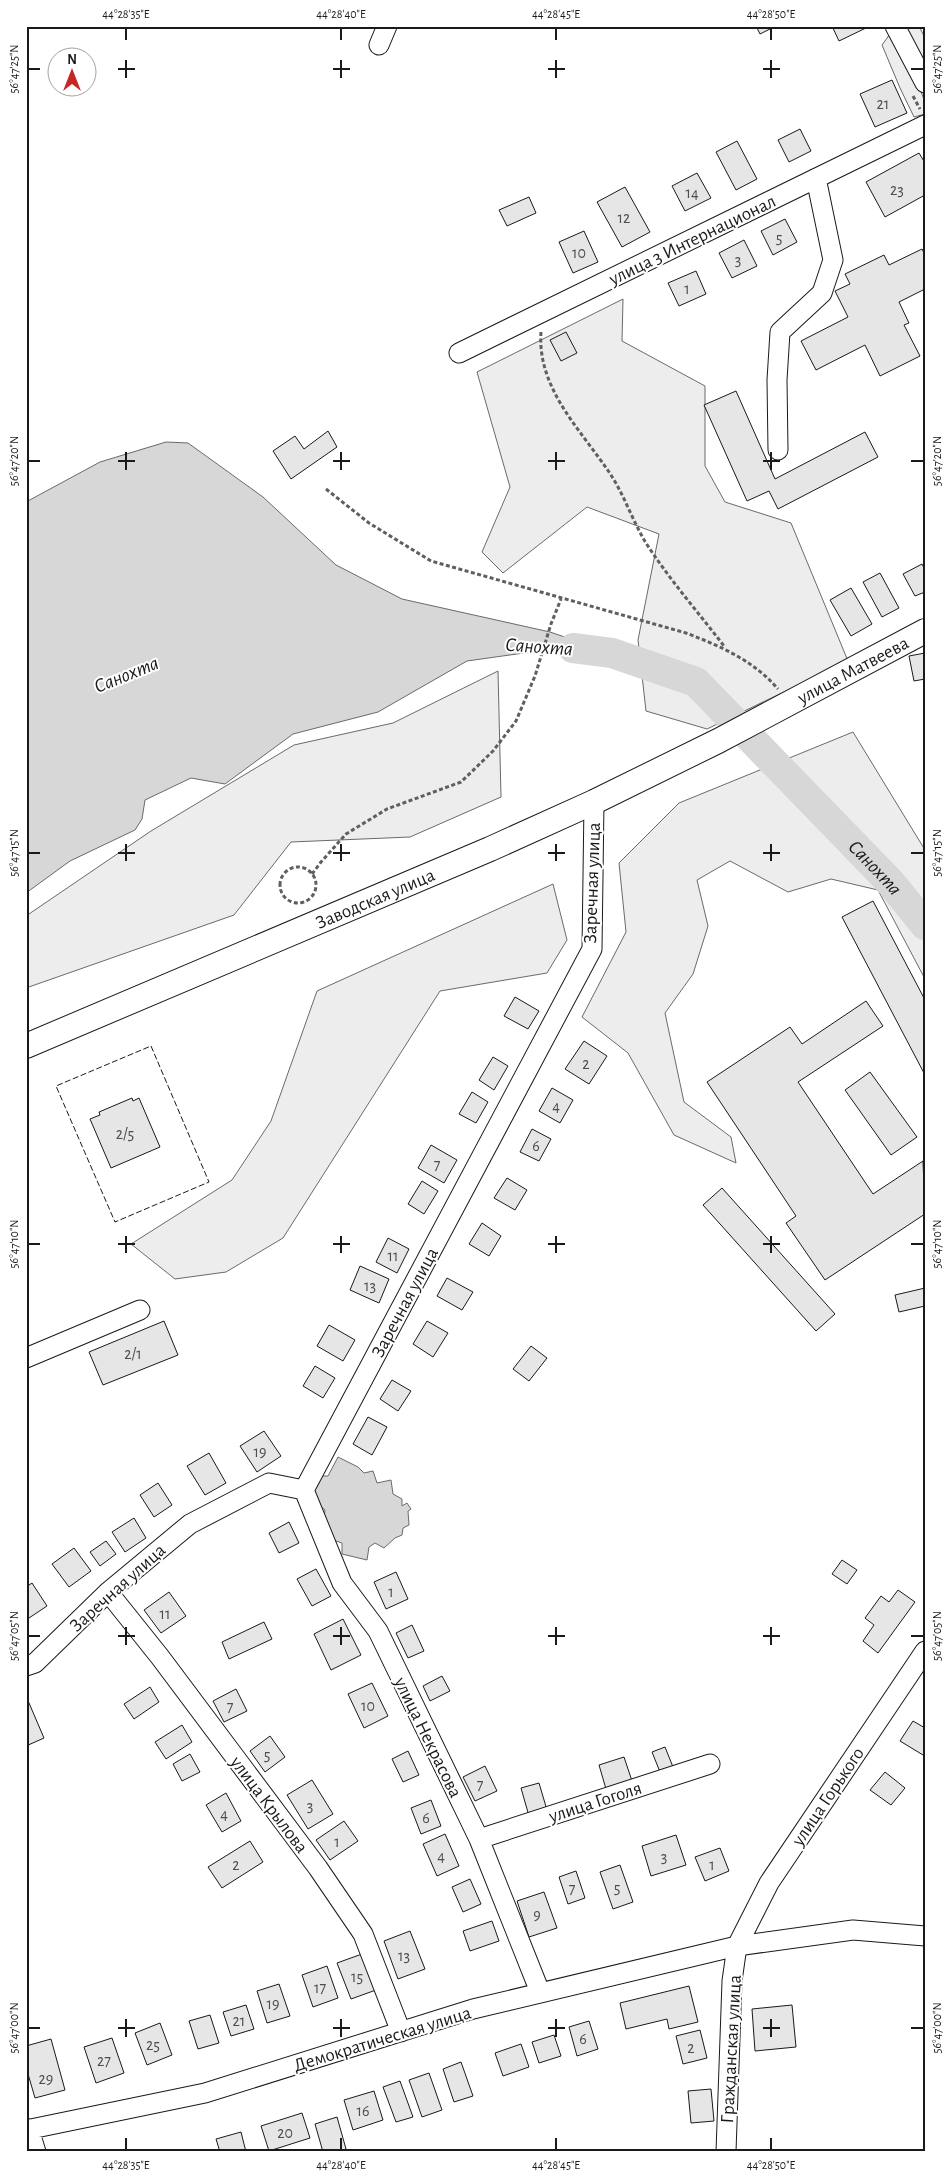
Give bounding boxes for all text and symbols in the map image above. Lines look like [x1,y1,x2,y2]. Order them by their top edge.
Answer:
text: 44°28'35"E [102,8,150,20]
text: 44°28'40"E [316,8,366,20]
text: 44°28'45"E [532,8,580,20]
text: 44°28'50"E [747,8,796,20]
text: 56°47'25"N [8,45,20,93]
text: 56°47'25"N [931,45,943,93]
north arrow [48,48,98,98]
text: N [67,53,77,67]
house number: 21 [877,96,889,112]
house number: 23 [890,182,904,198]
house number: 14 [685,185,699,201]
street label: улица 3 Интернационал [605,189,779,289]
house number: 12 [618,210,630,226]
house number: 5 [776,230,782,246]
house number: 10 [572,245,586,261]
house number: 3 [735,249,741,269]
house number: 1 [684,281,690,297]
text: 56°47'20"N [8,436,20,486]
text: 56°47'20"N [931,436,943,486]
street label: улица Матвеева [794,633,912,708]
water label: Санохта [505,635,573,659]
water label: Санохта [91,653,161,697]
street label: Заречная улица [581,822,604,944]
text: 56°47'15"N [8,829,20,877]
text: 56°47'15"N [931,829,943,877]
water label: Санохта [844,837,905,899]
street label: Заводская улица [313,866,438,933]
house number: 2 [582,1056,590,1072]
house number: 4 [552,1098,560,1114]
house number: 2/5 [116,1126,134,1142]
house number: 6 [532,1138,540,1154]
house number: 7 [434,1157,441,1173]
text: 56°47'10"N [8,1220,20,1268]
text: 56°47'10"N [931,1220,943,1268]
street label: Заречная улица [368,1244,442,1361]
house number: 11 [387,1248,399,1264]
house number: 13 [364,1278,376,1294]
house number: 2/1 [124,1346,142,1362]
house number: 19 [253,1444,267,1460]
street label: Заречная улица [67,1540,170,1636]
house number: 1 [388,1584,394,1600]
house number: 11 [159,1606,171,1622]
text: 56°47'05"N [8,1611,20,1661]
text: 56°47'05"N [931,1611,943,1661]
street label: улица Некрасова [390,1674,465,1801]
house number: 10 [361,1698,375,1714]
house number: 7 [227,1699,234,1715]
street label: улица Горького [788,1744,868,1850]
house number: 5 [264,1747,270,1763]
street label: улица Крылова [226,1752,311,1857]
house number: 7 [477,1777,484,1793]
street label: улица Гоголя [546,1778,644,1827]
house number: 3 [307,1798,313,1814]
house number: 4 [220,1806,228,1822]
house number: 6 [422,1810,430,1826]
house number: 1 [334,1834,340,1850]
house number: 4 [437,1848,445,1864]
house number: 3 [661,1849,667,1865]
house number: 2 [232,1857,240,1873]
house number: 1 [709,1857,715,1873]
house number: 5 [614,1880,620,1896]
house number: 7 [569,1881,576,1897]
house number: 9 [533,1907,541,1923]
house number: 13 [398,1948,410,1964]
house number: 15 [351,1969,363,1985]
street label: Гражданская улица [718,1974,745,2124]
house number: 17 [314,1980,326,1996]
house number: 19 [266,1996,280,2012]
text: 56°47'00"N [8,2002,20,2054]
text: 56°47'00"N [931,2002,943,2054]
street label: Демократическая улица [291,2003,474,2075]
house number: 21 [233,2013,245,2029]
house number: 6 [579,2031,587,2047]
house number: 25 [146,2037,160,2053]
house number: 2 [687,2040,695,2056]
house number: 27 [97,2053,111,2069]
house number: 29 [39,2071,53,2087]
house number: 16 [356,2103,370,2119]
house number: 20 [277,2125,293,2141]
text: 44°28'35"E [102,2159,150,2171]
text: 44°28'40"E [316,2159,366,2171]
text: 44°28'45"E [532,2159,580,2171]
text: 44°28'50"E [747,2159,796,2171]

